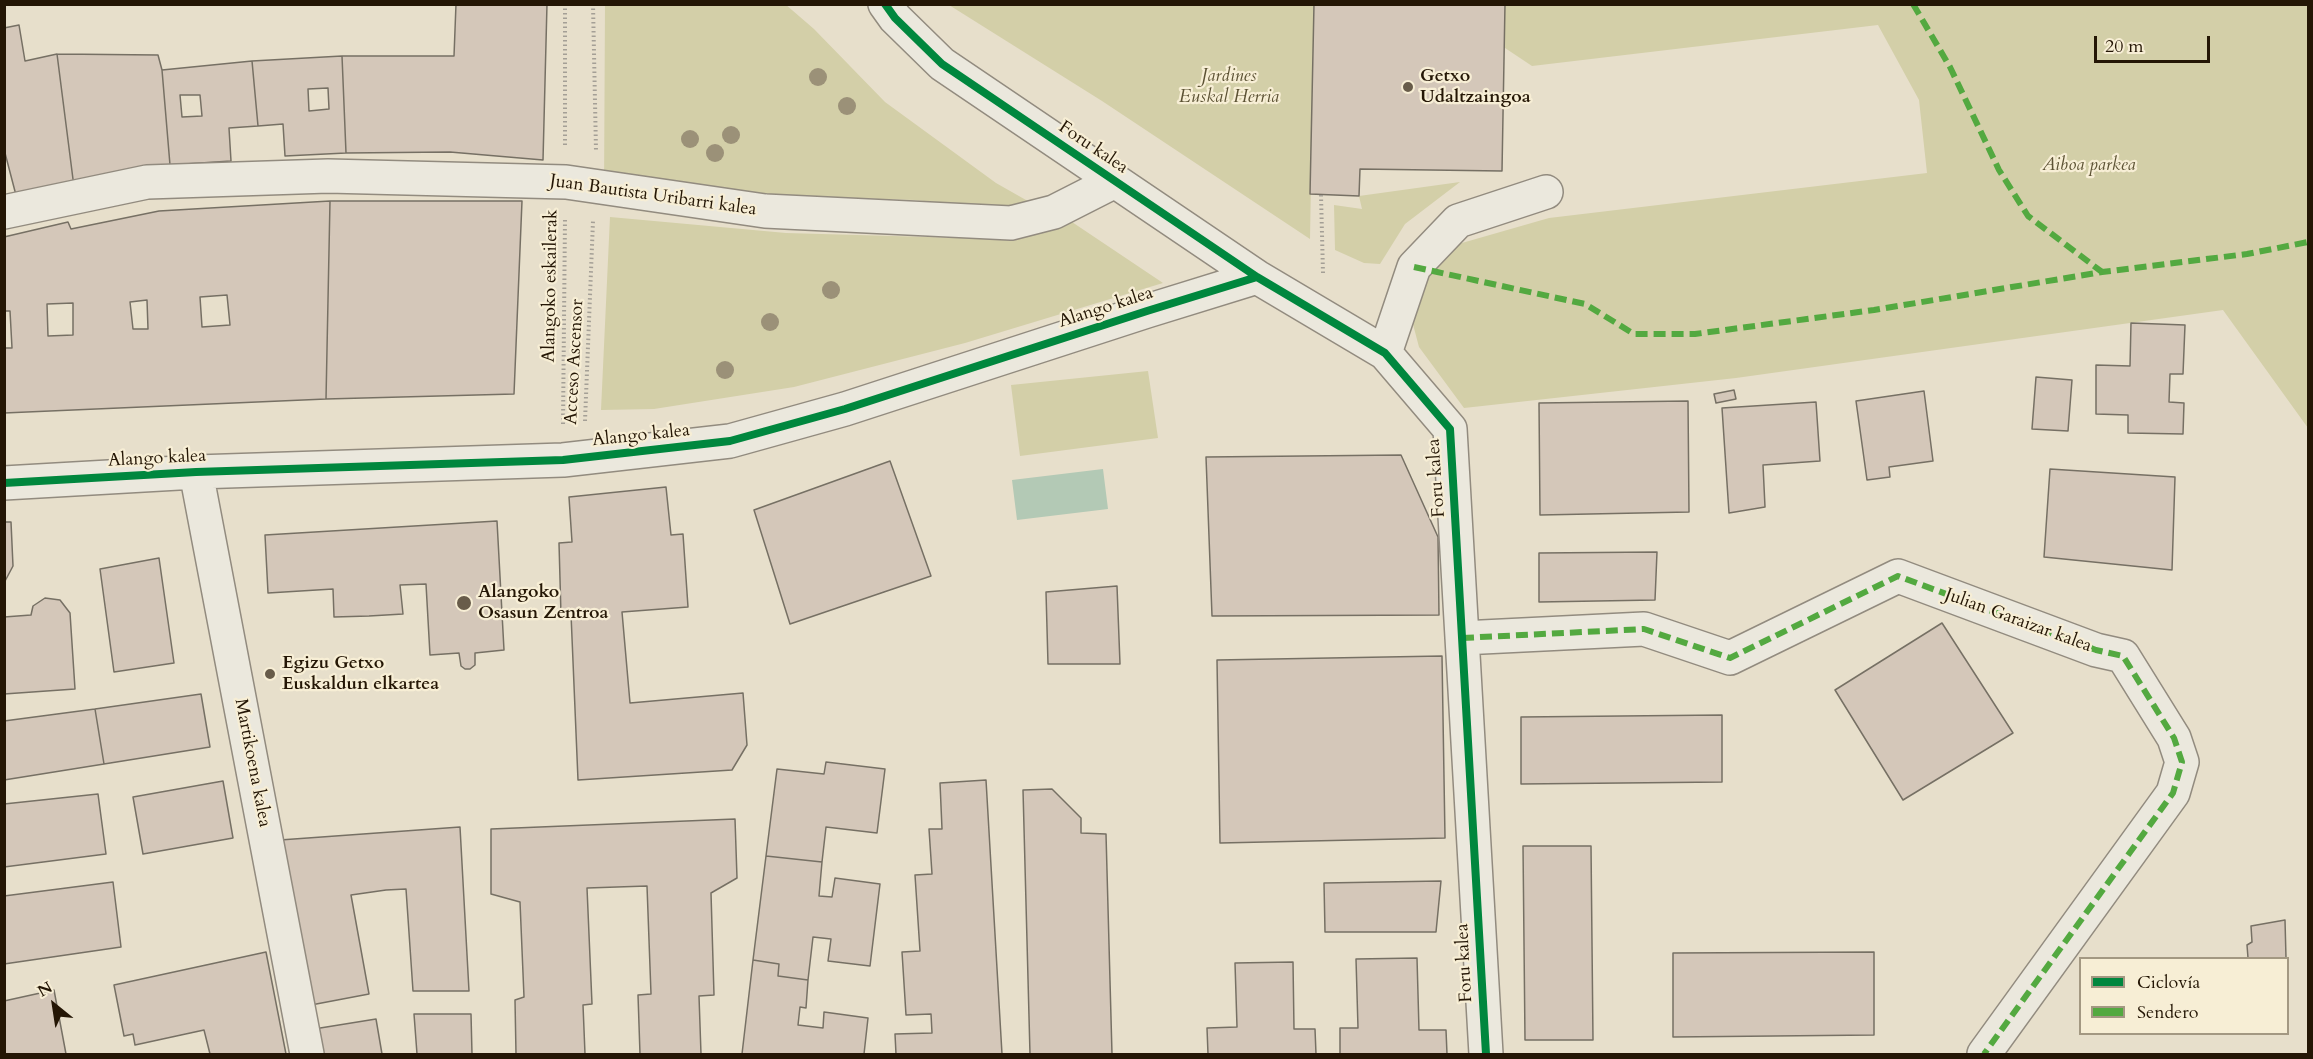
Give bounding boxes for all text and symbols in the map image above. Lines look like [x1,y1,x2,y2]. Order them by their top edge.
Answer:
scale bar [2097,24,2212,62]
text: 20 m [2105,34,2144,59]
park label: Jardines Euskal Herria [1179,66,1279,109]
place label: Getxo Udaltzaingoa [1420,66,1531,109]
marker: Getxo Udaltzaingoa [1401,80,1415,94]
street label: Foru kalea [1054,117,1132,179]
park label: Aiboa parkea [2042,155,2136,177]
street label: Juan Bautista Uribarri kalea [548,171,758,221]
street label: Alangoko eskailerak [539,209,563,363]
street label: Alango kalea [1056,283,1156,333]
street label: Acceso Ascensor [561,299,589,425]
street label: Alango kalea [591,420,691,452]
street label: Foru kalea [1423,438,1451,518]
street label: Alango kalea [108,446,206,472]
place label: Alangoko Osasun Zentroa [478,582,609,624]
street label: Julian Garaizar kalea [1941,584,2095,658]
marker: Alangoko Osasun Zentroa [455,594,473,612]
place label: Egizu Getxo Euskaldun elkartea [282,653,439,696]
marker: Egizu Getxo Euskaldun elkartea [263,667,277,681]
street label: Martikoena kalea [229,697,275,829]
street label: Foru kalea [1452,923,1478,1003]
legend [2079,957,2289,1035]
text: Ciclovía [2137,970,2200,995]
north arrow [24,975,84,1035]
text: N [33,976,57,1002]
text: Sendero [2137,1000,2198,1025]

